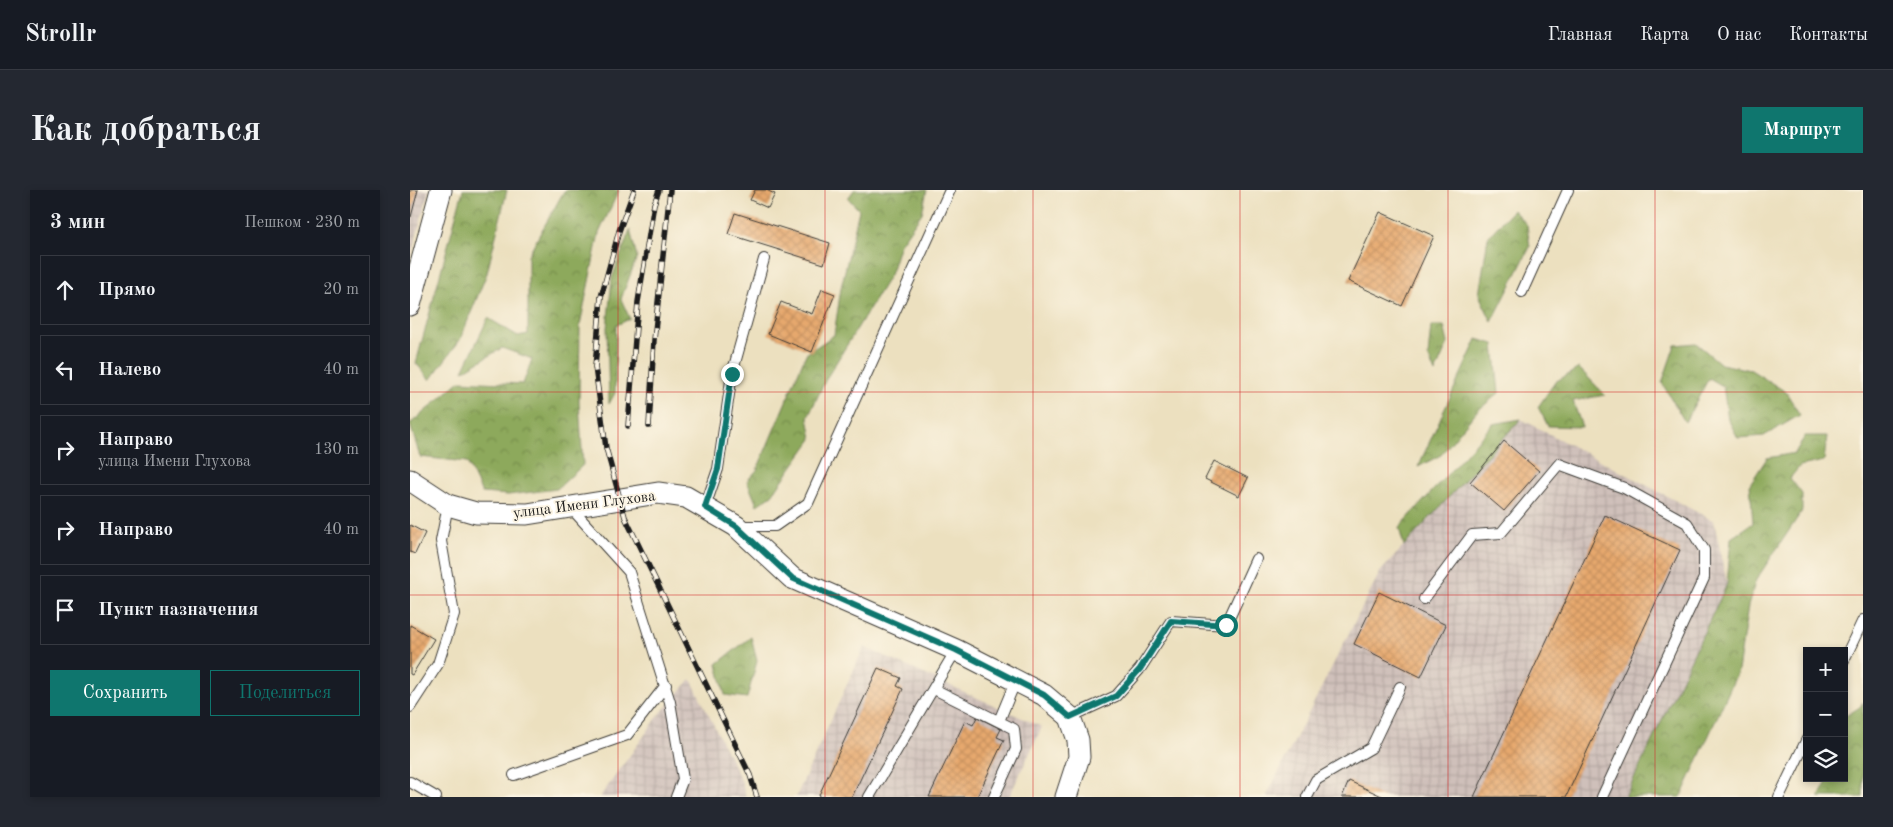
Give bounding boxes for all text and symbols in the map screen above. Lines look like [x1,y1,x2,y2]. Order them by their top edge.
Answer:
text: Strollr [25,23,96,47]
text: Главная [1548,26,1612,44]
text: Карта [1640,26,1689,44]
text: О нас [1717,26,1761,44]
text: Контакты [1789,26,1868,44]
button: Маршрут [1742,107,1863,153]
text: Как добраться [30,113,261,148]
text: 3 мин [50,212,105,233]
text: Пешком · 230 m [244,215,360,231]
icon: ahead [51,276,79,304]
text: Прямо [98,281,156,300]
text: 20 m [323,282,359,298]
icon: left [51,356,79,384]
text: Налево [98,361,161,380]
text: 40 m [323,362,359,378]
route end [721,363,744,386]
text: Направо [98,431,173,450]
icon: right [51,436,79,464]
text: 130 m [314,442,359,458]
text: улица Имени Глухова [98,454,251,470]
street label: улица Имени Глухова [512,489,657,522]
icon: right [51,516,79,544]
text: Направо [98,521,173,540]
text: 40 m [323,522,359,538]
icon: arrive [51,596,79,624]
text: Пункт назначения [98,601,258,620]
route start [1215,614,1238,637]
map controls [1803,647,1848,782]
button: + [1803,647,1848,692]
button: Сохранить [50,670,200,716]
button: Поделиться [210,670,360,716]
button: − [1803,692,1848,737]
button: layers [1803,737,1848,782]

